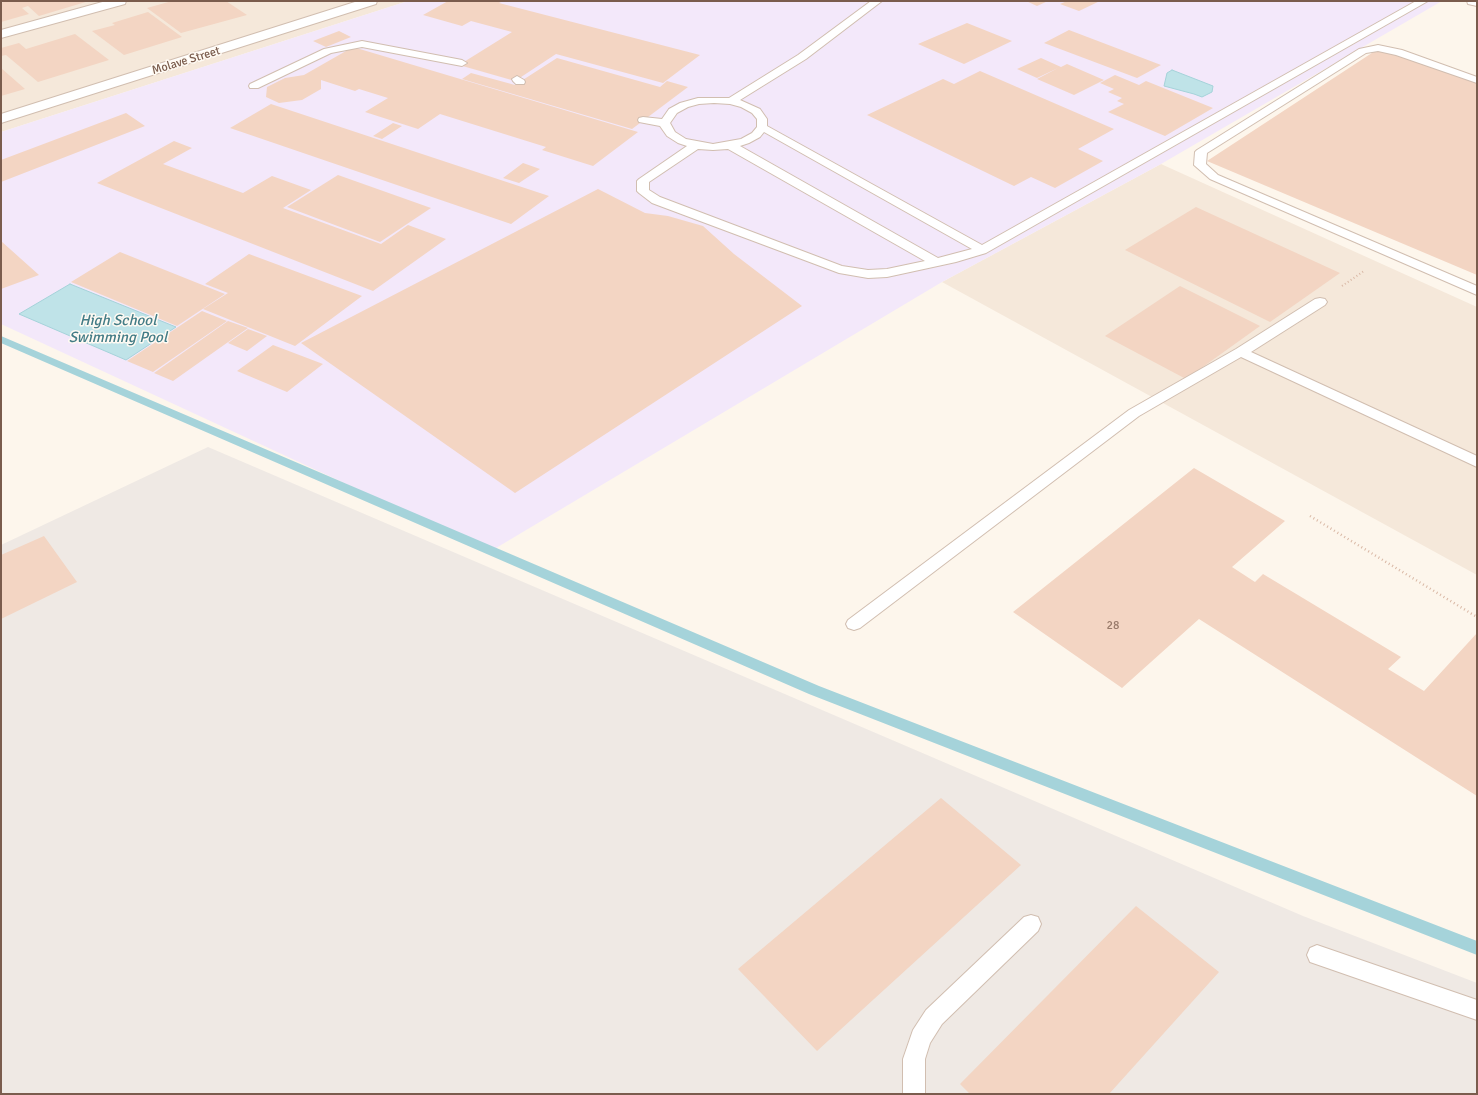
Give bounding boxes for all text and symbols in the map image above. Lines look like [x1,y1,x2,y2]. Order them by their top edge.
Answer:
street label: Molave Street [150,44,222,78]
water label: High School Swimming Pool [69,312,167,347]
house number: 28 [1107,619,1119,633]

